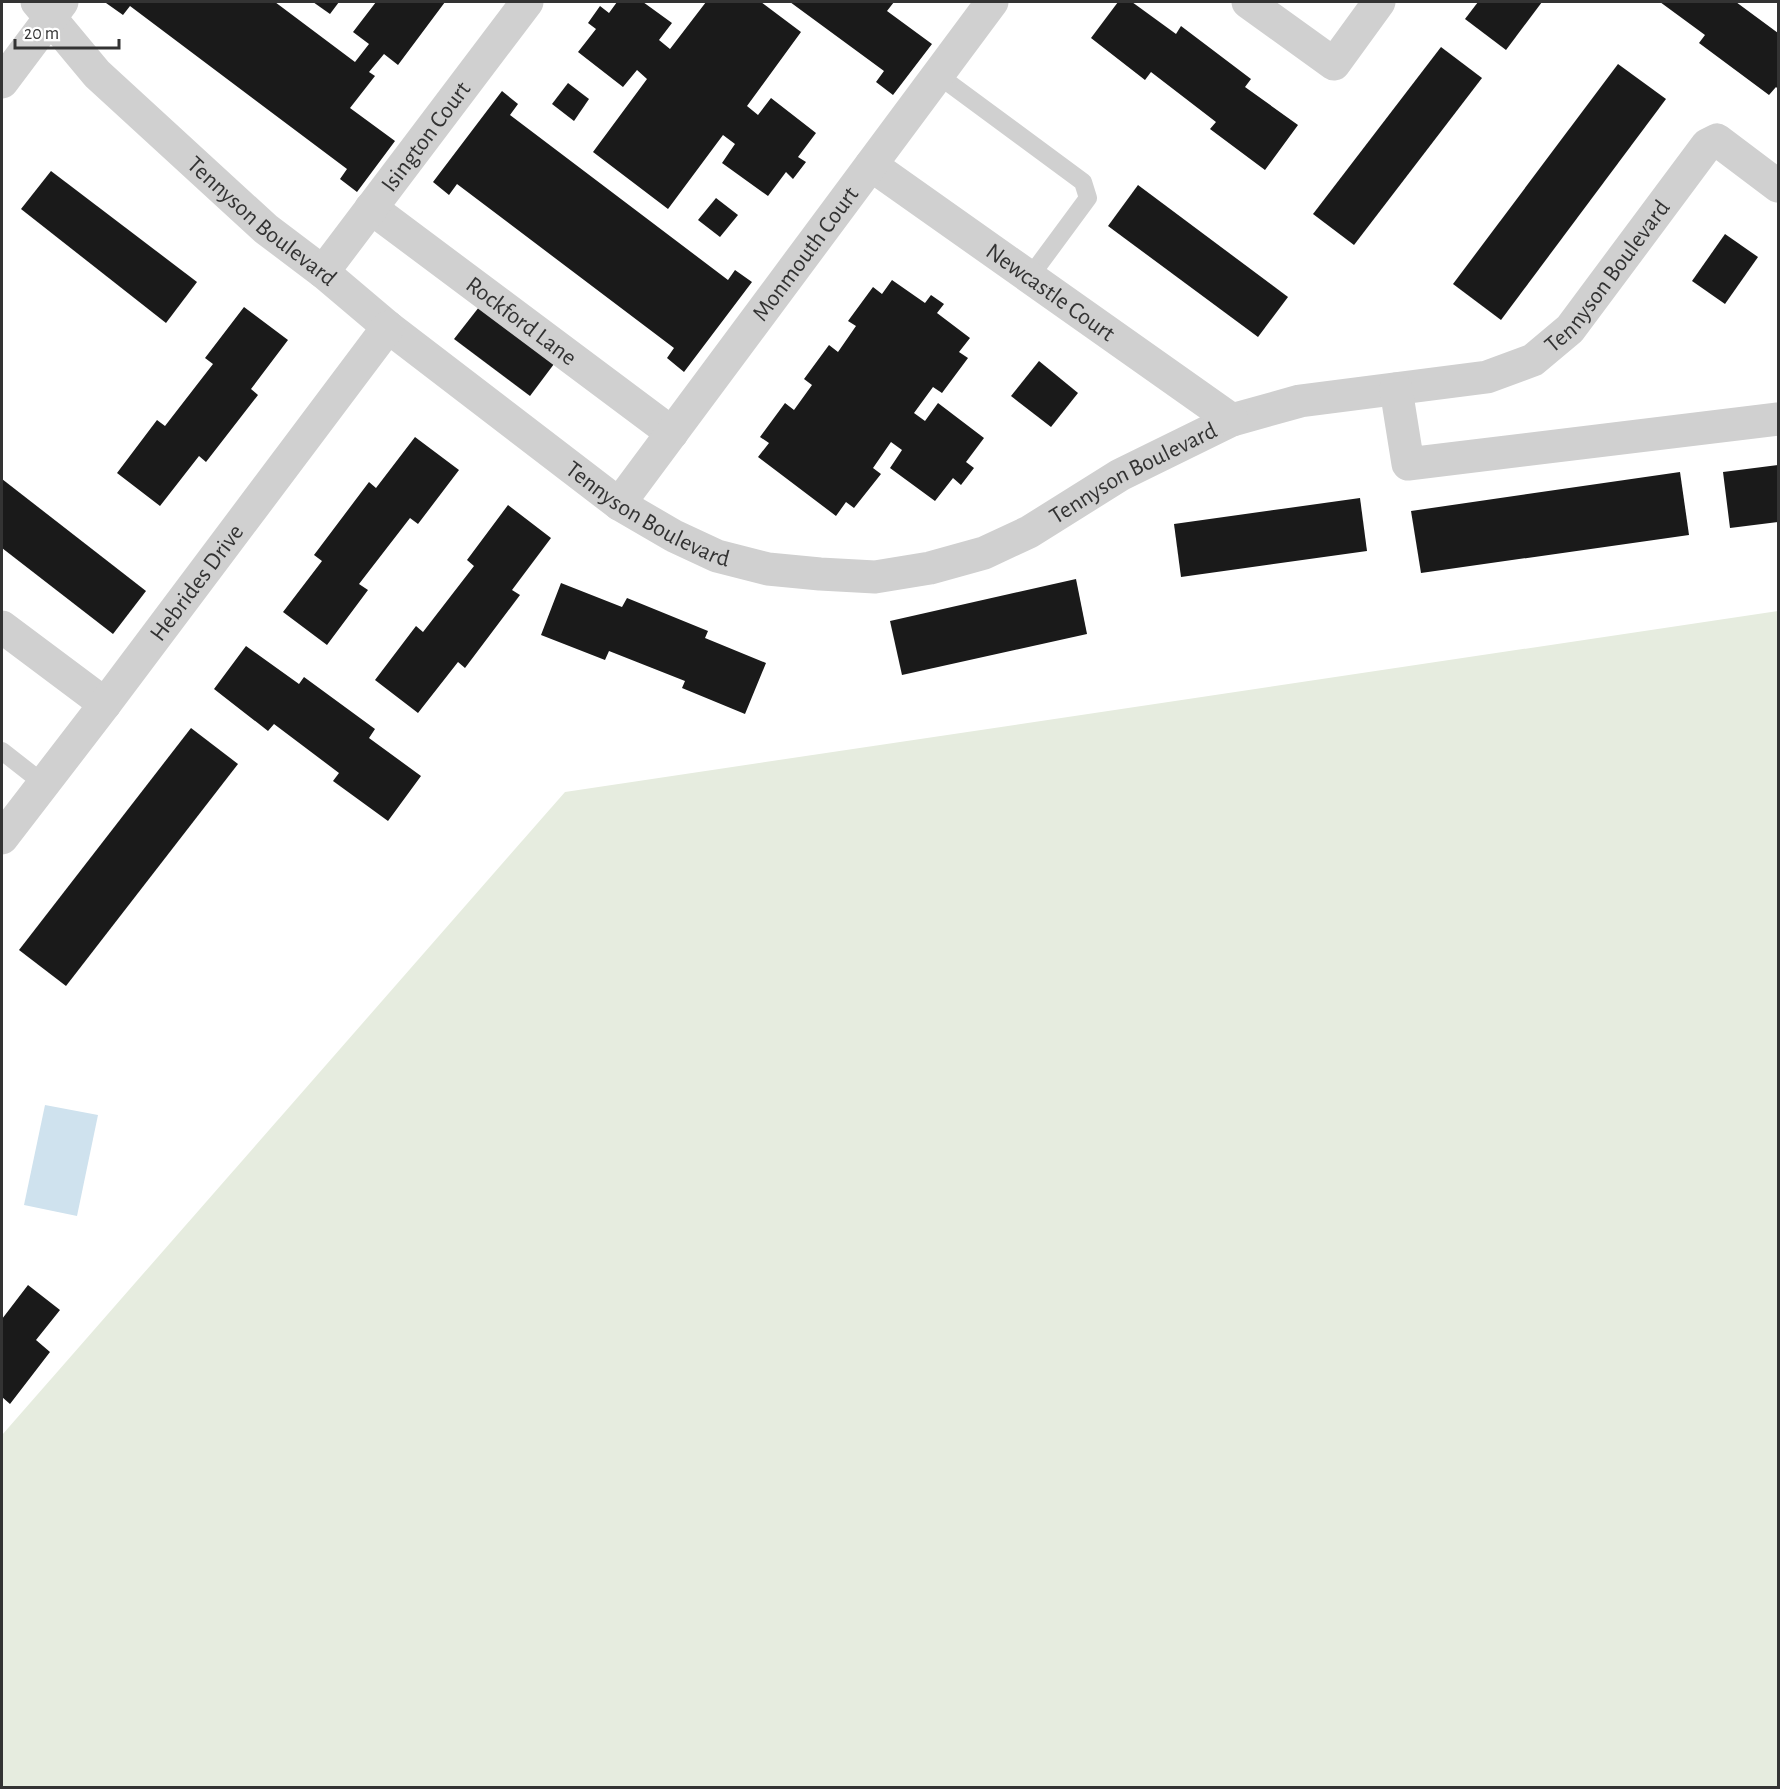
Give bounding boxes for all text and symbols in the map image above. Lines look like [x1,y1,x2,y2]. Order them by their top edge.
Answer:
scale bar [15,12,118,50]
text: 20 m [24,25,59,43]
street label: Isington Court [377,77,476,197]
street label: Tennyson Boulevard [182,152,341,291]
street label: Monmouth Court [748,182,864,326]
street label: Tennyson Boulevard [1541,196,1675,358]
street label: Newcastle Court [981,239,1119,347]
street label: Rockford Lane [461,272,581,370]
street label: Tennyson Boulevard [1046,418,1221,529]
street label: Tennyson Boulevard [561,457,732,572]
street label: Hebrides Drive [146,520,248,646]

